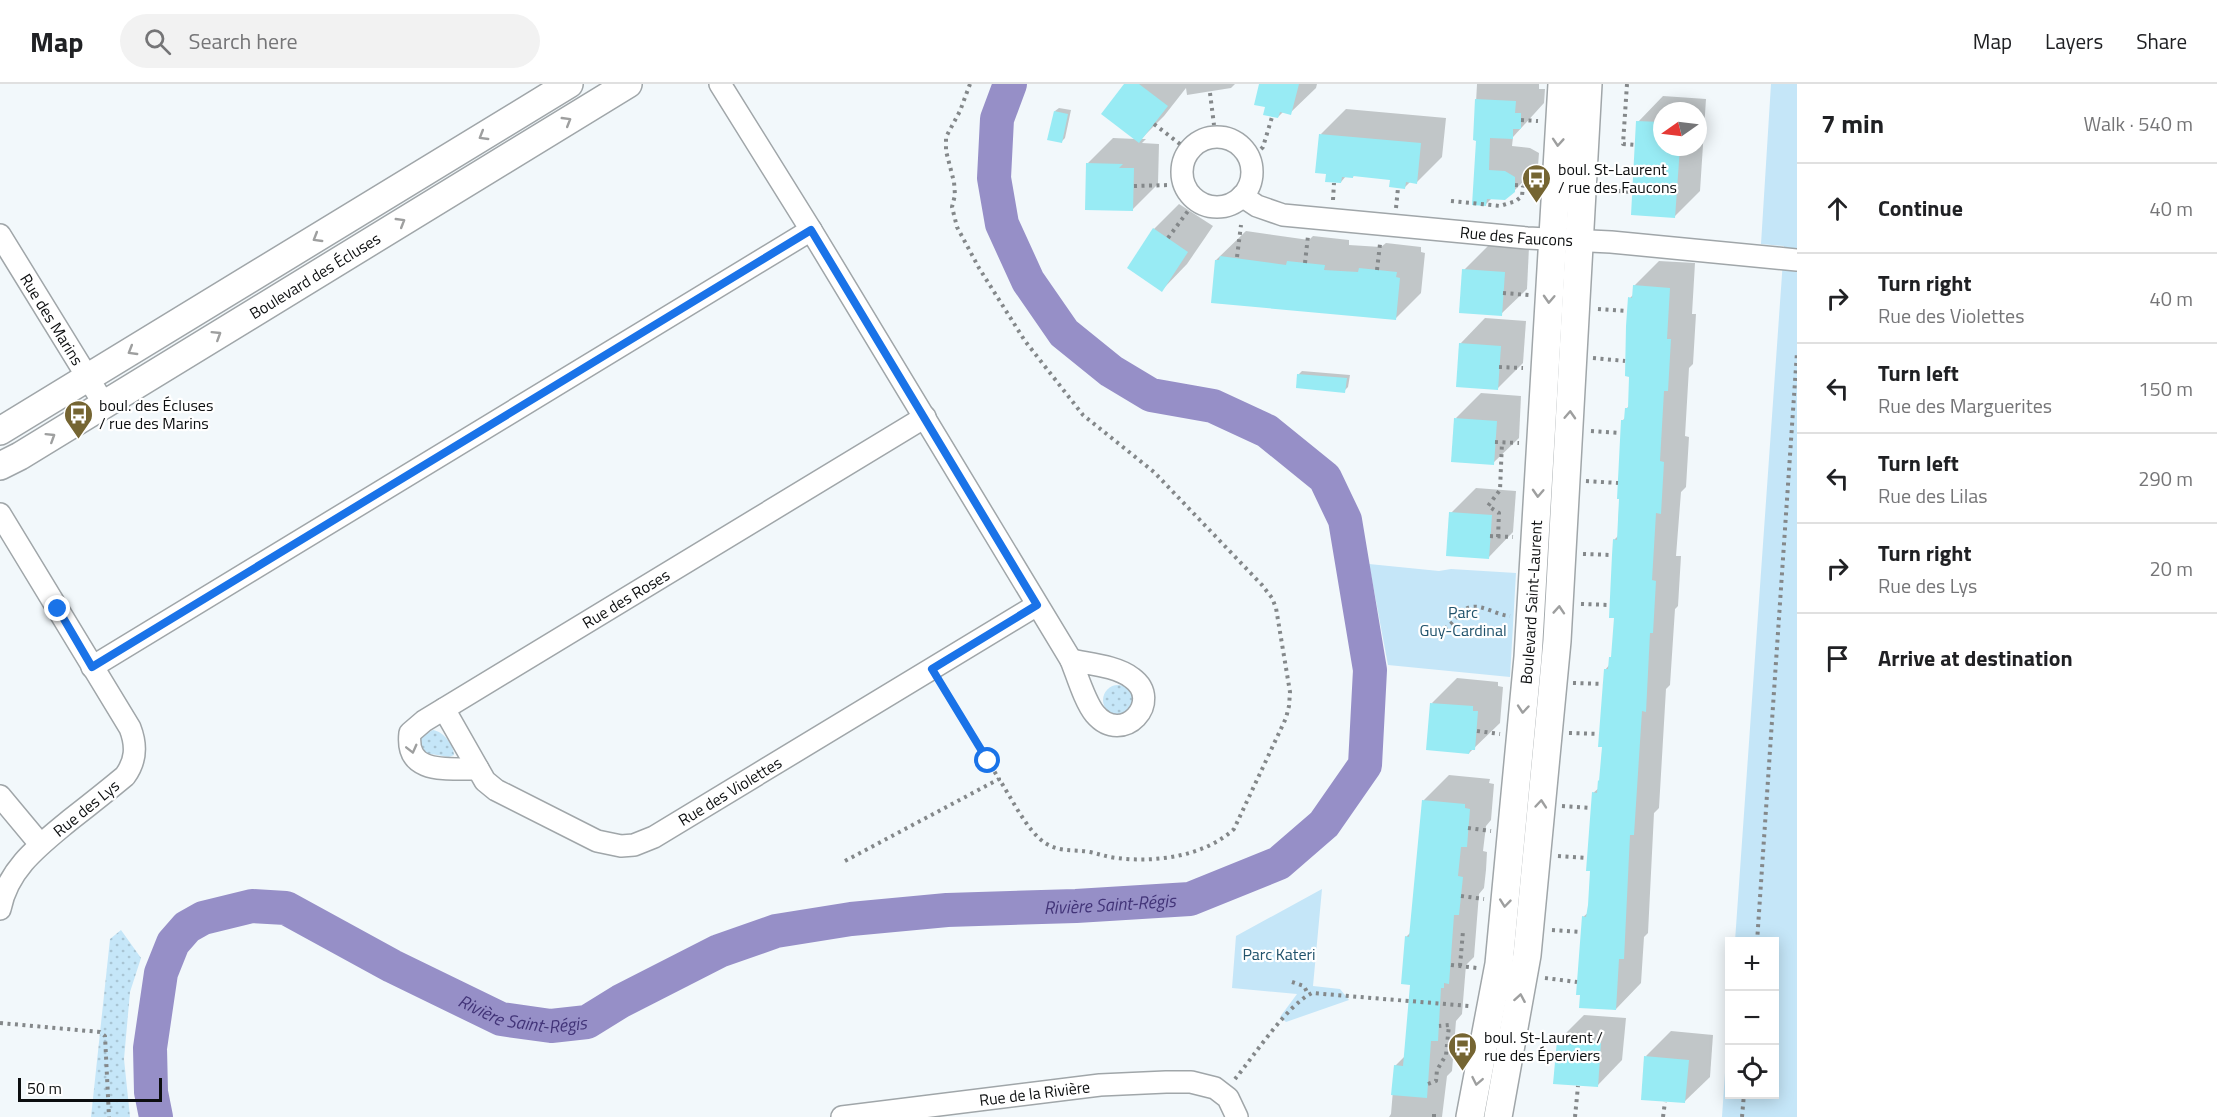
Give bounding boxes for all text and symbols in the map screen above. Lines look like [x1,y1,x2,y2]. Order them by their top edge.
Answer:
search box [120,14,540,68]
text: Map [30,20,84,63]
text: Search here [189,24,298,58]
icon: search [141,25,174,58]
text: Map [1973,25,2012,57]
text: Layers [2045,25,2103,57]
text: Share [2136,25,2187,57]
north arrow [1653,102,1707,156]
text: 7 min [1821,104,1884,143]
text: Walk · 540 m [2084,108,2193,139]
one-way arrow [561,116,571,128]
one-way arrow [479,129,489,141]
one-way arrow [1552,138,1565,147]
place label: boul. St-Laurent / rue des Faucons [1558,157,1677,199]
bus stop icon: boul. St-Laurent / rue des Faucons [1521,162,1553,204]
text: Continue [1878,191,1963,225]
icon: ahead [1821,192,1854,225]
text: 40 m [2149,193,2193,224]
one-way arrow [395,218,405,229]
street label: Rue des Faucons [1459,220,1574,252]
street label: Boulevard des Écluses [245,226,385,325]
one-way arrow [313,231,323,243]
text: Turn right [1878,266,1972,300]
street label: Rue des Marins [14,269,89,370]
icon: right [1821,282,1854,315]
text: 40 m [2149,283,2193,314]
one-way arrow [1543,294,1556,303]
text: Rue des Violettes [1878,300,2024,331]
one-way arrow [211,330,221,342]
one-way arrow [128,343,138,355]
text: Turn left [1878,356,1959,390]
icon: left [1821,372,1854,405]
text: 150 m [2138,373,2193,404]
text: Rue des Marguerites [1878,390,2052,421]
place label: boul. des Écluses / rue des Marins [99,393,213,435]
bus stop icon: boul. des Écluses / rue des Marins [62,398,94,440]
one-way arrow [1563,410,1576,419]
one-way arrow [44,433,55,444]
text: Turn left [1878,446,1959,480]
icon: left [1821,462,1854,495]
text: 290 m [2138,463,2193,494]
text: Rue des Lilas [1878,480,1988,511]
one-way arrow [1532,489,1545,498]
street label: Boulevard Saint-Laurent [1513,519,1548,685]
text: Turn right [1878,536,1972,570]
icon: right [1821,552,1854,585]
text: 20 m [2149,553,2193,584]
street label: Rue des Roses [577,563,674,634]
text: Rue des Lys [1878,570,1977,601]
route end [44,595,70,621]
park label: Parc Guy-Cardinal [1419,600,1507,642]
one-way arrow [1552,605,1565,614]
text: Arrive at destination [1878,641,2073,675]
icon: arrive [1821,642,1854,675]
one-way arrow [1517,704,1530,713]
one-way arrow [405,744,418,754]
route start [974,747,1000,773]
street label: Rue des Violettes [673,750,786,832]
street label: Rue des Lys [48,774,124,842]
one-way arrow [1534,799,1547,808]
water label: Rivière Saint-Régis [1043,886,1178,920]
one-way arrow [1499,899,1512,908]
map controls [1725,937,1779,1099]
button: + [1725,937,1779,991]
park label: Parc Kateri [1242,942,1316,966]
water label: Rivière Saint-Régis [454,987,589,1040]
button: − [1725,991,1779,1045]
one-way arrow [1513,993,1526,1003]
place label: boul. St-Laurent / rue des Éperviers [1484,1025,1603,1067]
bus stop icon: boul. St-Laurent / rue des Éperviers [1447,1030,1479,1072]
button: locate [1725,1045,1779,1099]
street label: Rue de la Rivière [978,1074,1091,1112]
scale bar [18,1075,162,1102]
one-way arrow [1471,1075,1484,1085]
text: 50 m [27,1076,62,1100]

